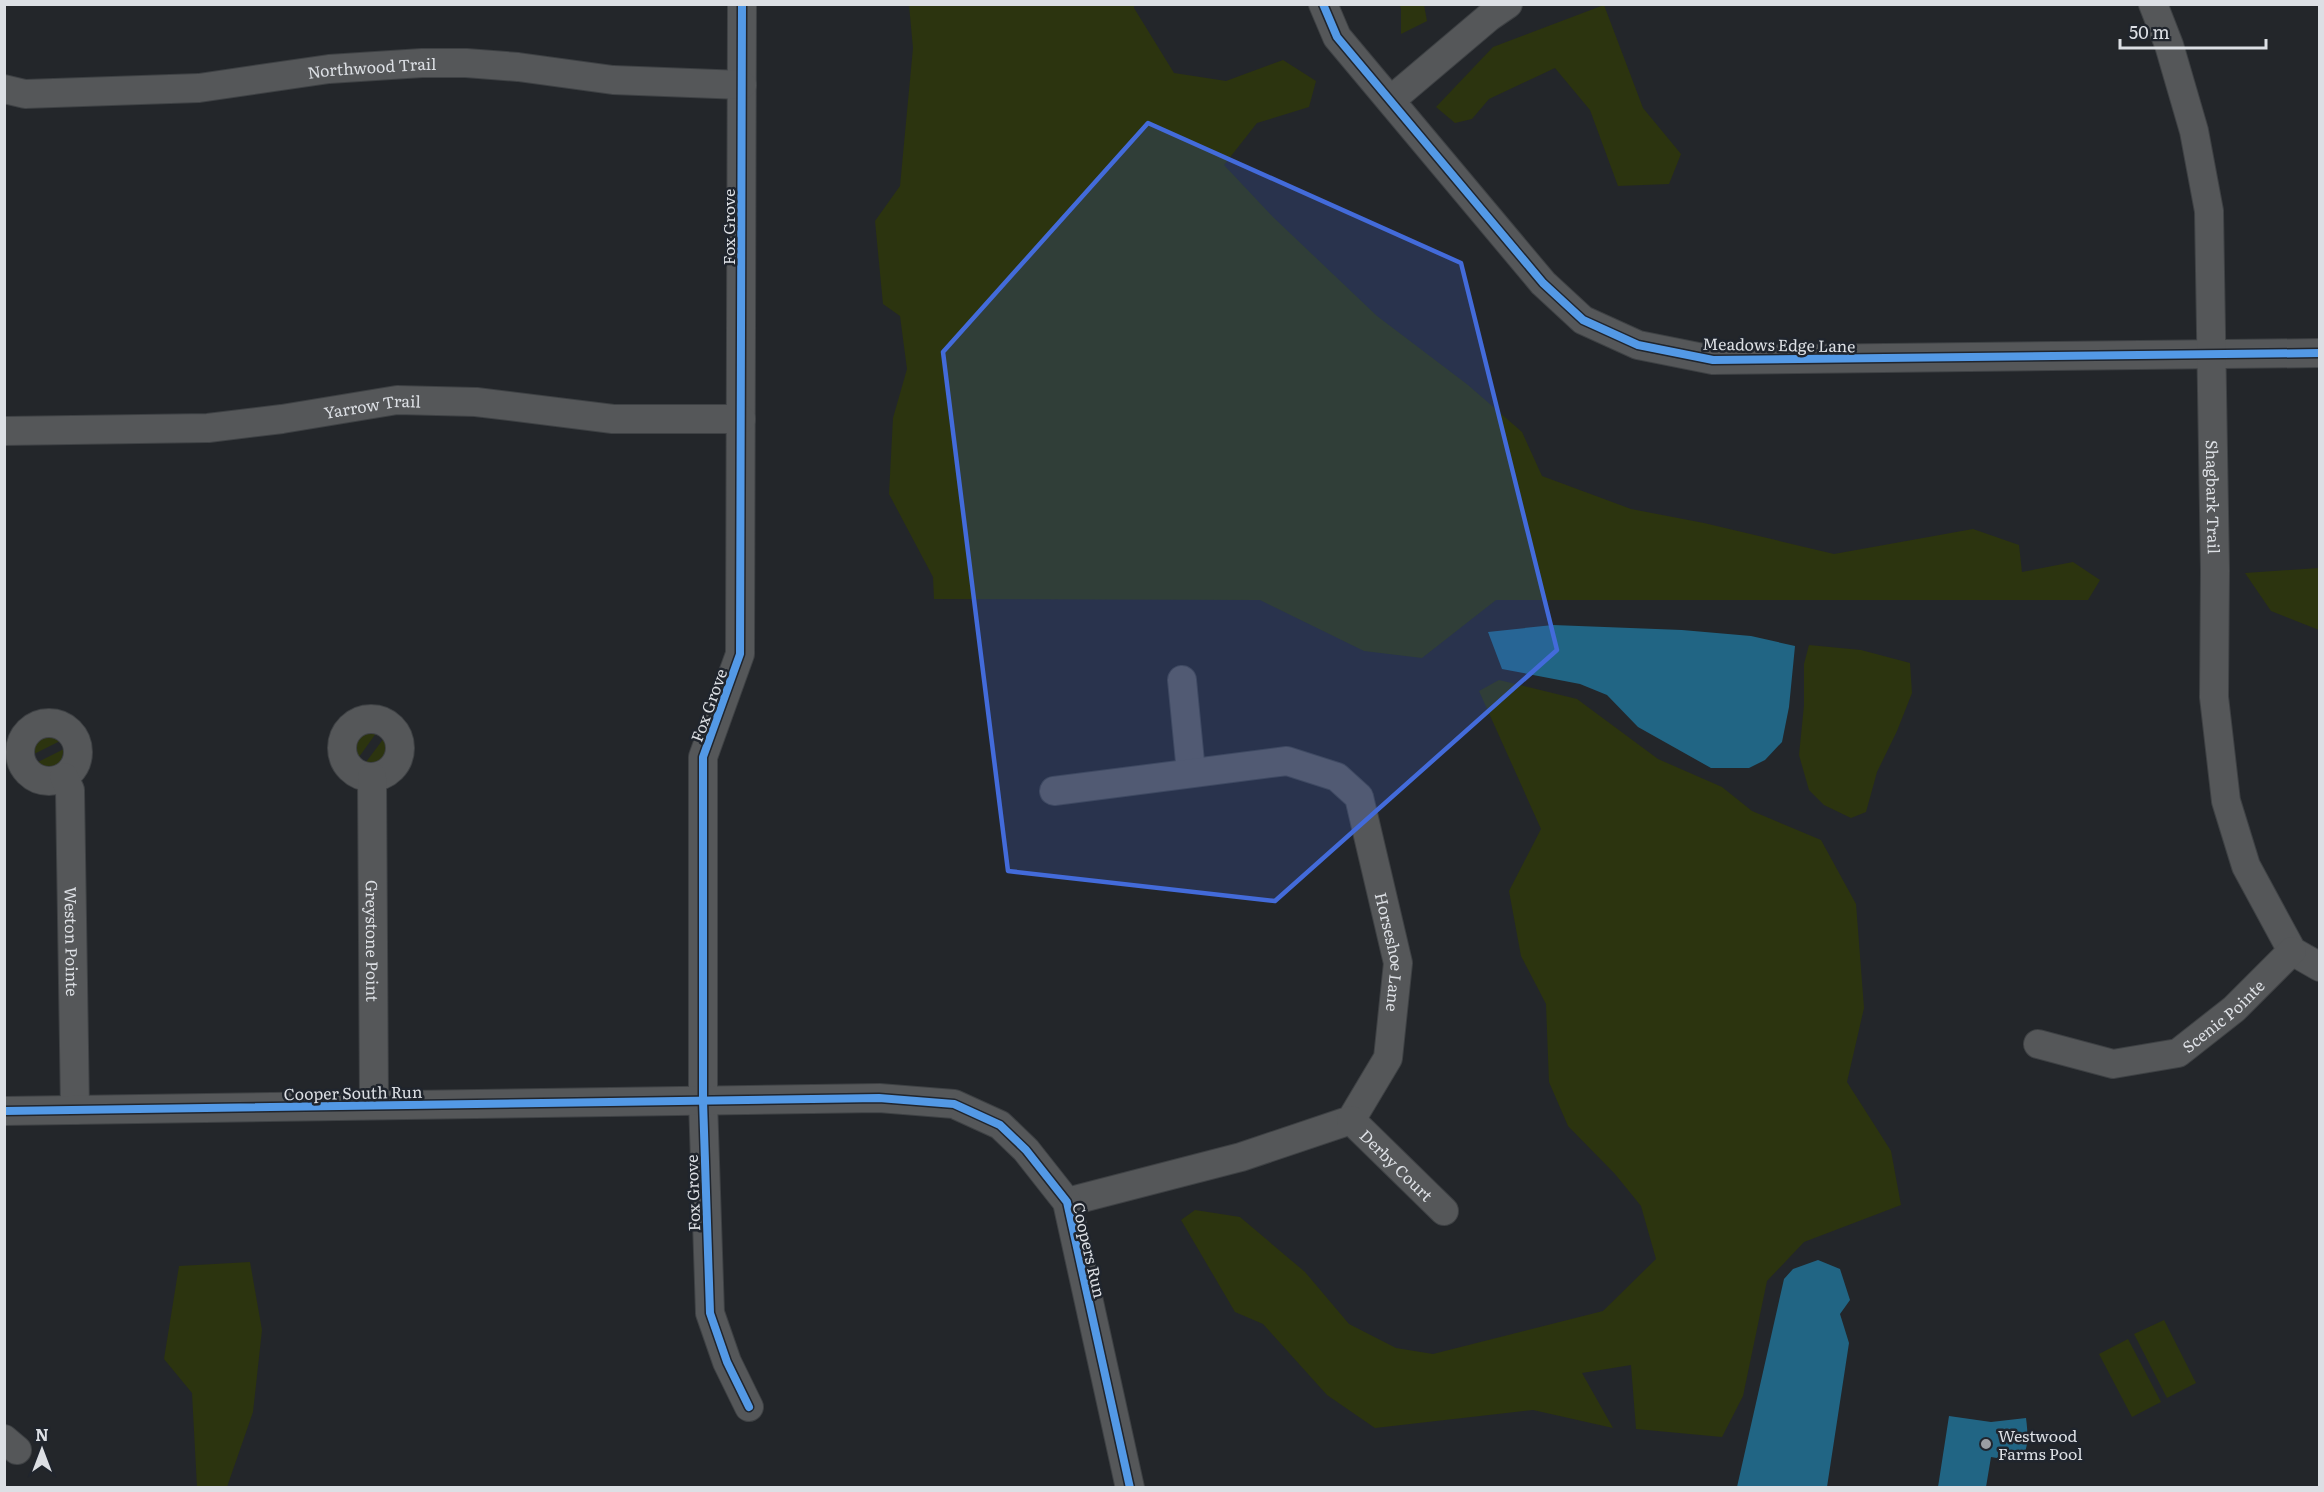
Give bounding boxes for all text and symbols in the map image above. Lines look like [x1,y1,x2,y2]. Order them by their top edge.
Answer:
scale bar [2120,12,2266,50]
text: 50 m [2129,18,2170,45]
street label: Northwood Trail [306,51,436,84]
street label: Fox Grove [716,189,740,265]
street label: Meadows Edge Lane [1702,331,1856,357]
street label: Yarrow Trail [322,388,421,424]
street label: Shagbark Trail [2201,440,2227,554]
street label: Fox Grove [684,665,732,745]
street label: Greystone Point [361,880,385,1003]
street label: Weston Pointe [60,887,85,997]
street label: Horseshoe Lane [1370,890,1410,1013]
street label: Scenic Pointe [2176,973,2270,1058]
street label: Cooper South Run [283,1079,423,1105]
street label: Derby Court [1355,1123,1439,1207]
street label: Fox Grove [679,1154,705,1232]
street label: Coopers Run [1067,1200,1113,1301]
north arrow [12,1420,72,1480]
text: N [35,1422,49,1446]
place label: Westwood Farms Pool [1998,1423,2083,1465]
marker: Westwood Farms Pool [1979,1437,1993,1451]

